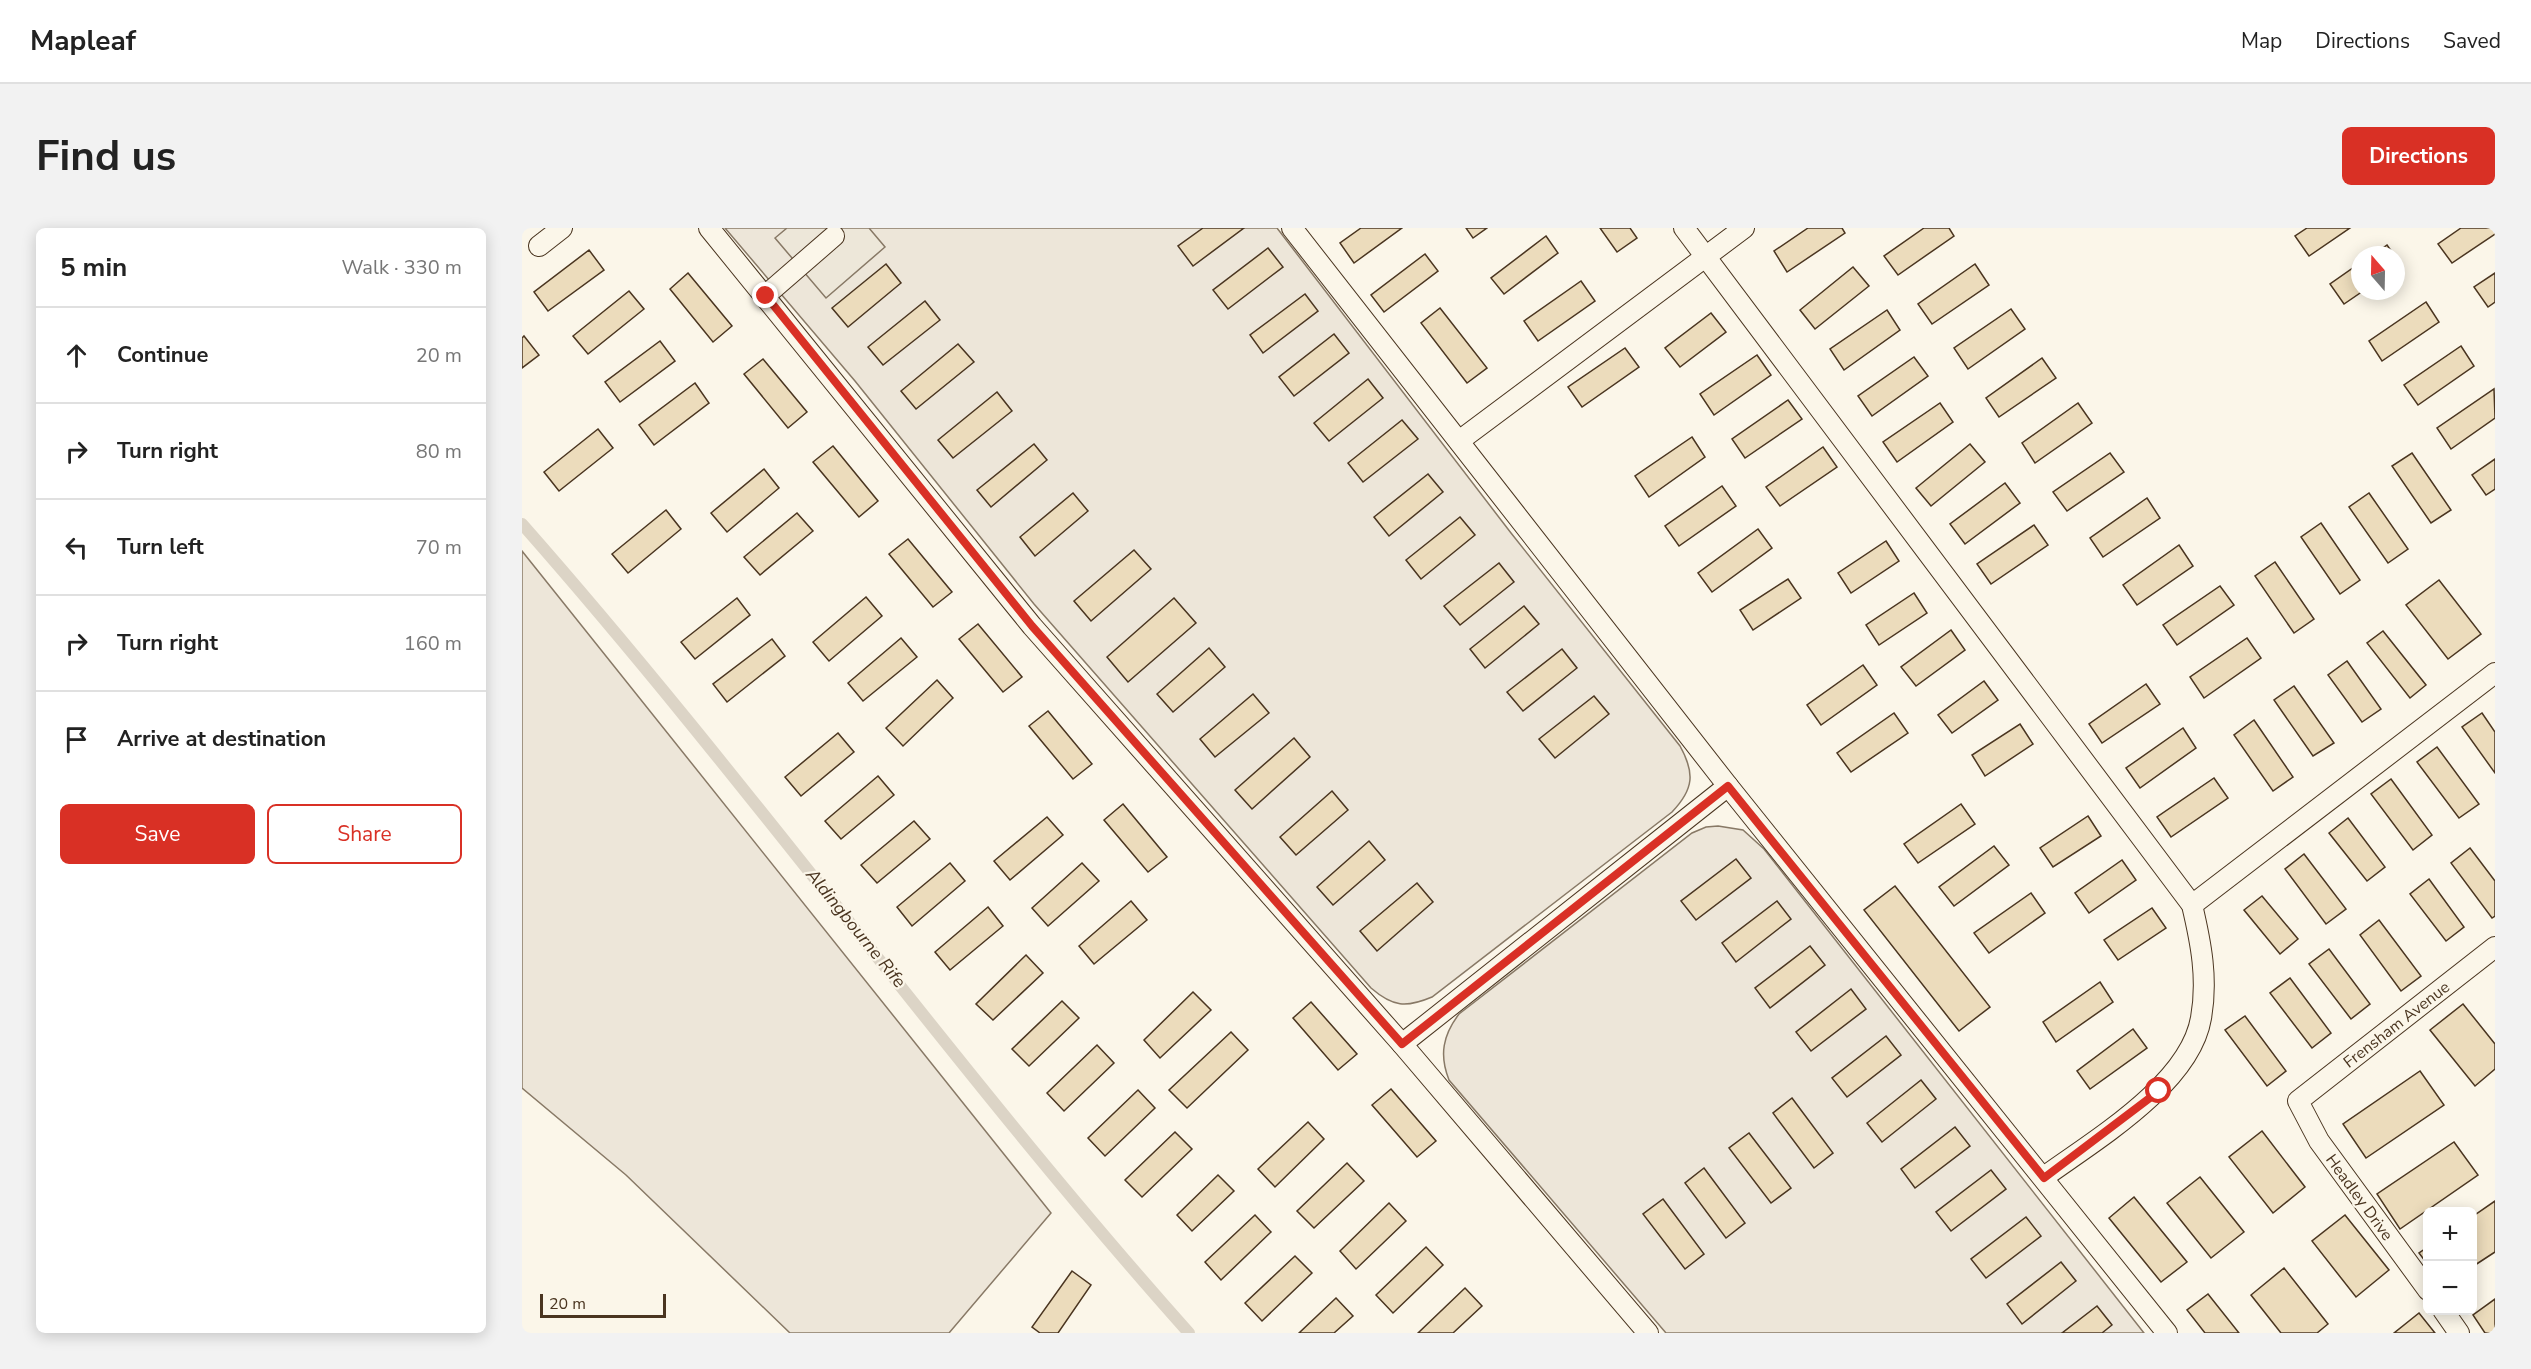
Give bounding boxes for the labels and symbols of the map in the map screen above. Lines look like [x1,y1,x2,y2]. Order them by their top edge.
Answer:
north arrow [2351,246,2405,300]
route end [752,282,778,308]
water label: Aldingbourne Rife [800,863,912,993]
street label: Frensham Avenue [2339,976,2454,1073]
route start [2145,1077,2171,1103]
street label: Headley Drive [2320,1150,2398,1245]
scale bar [540,1291,666,1318]

